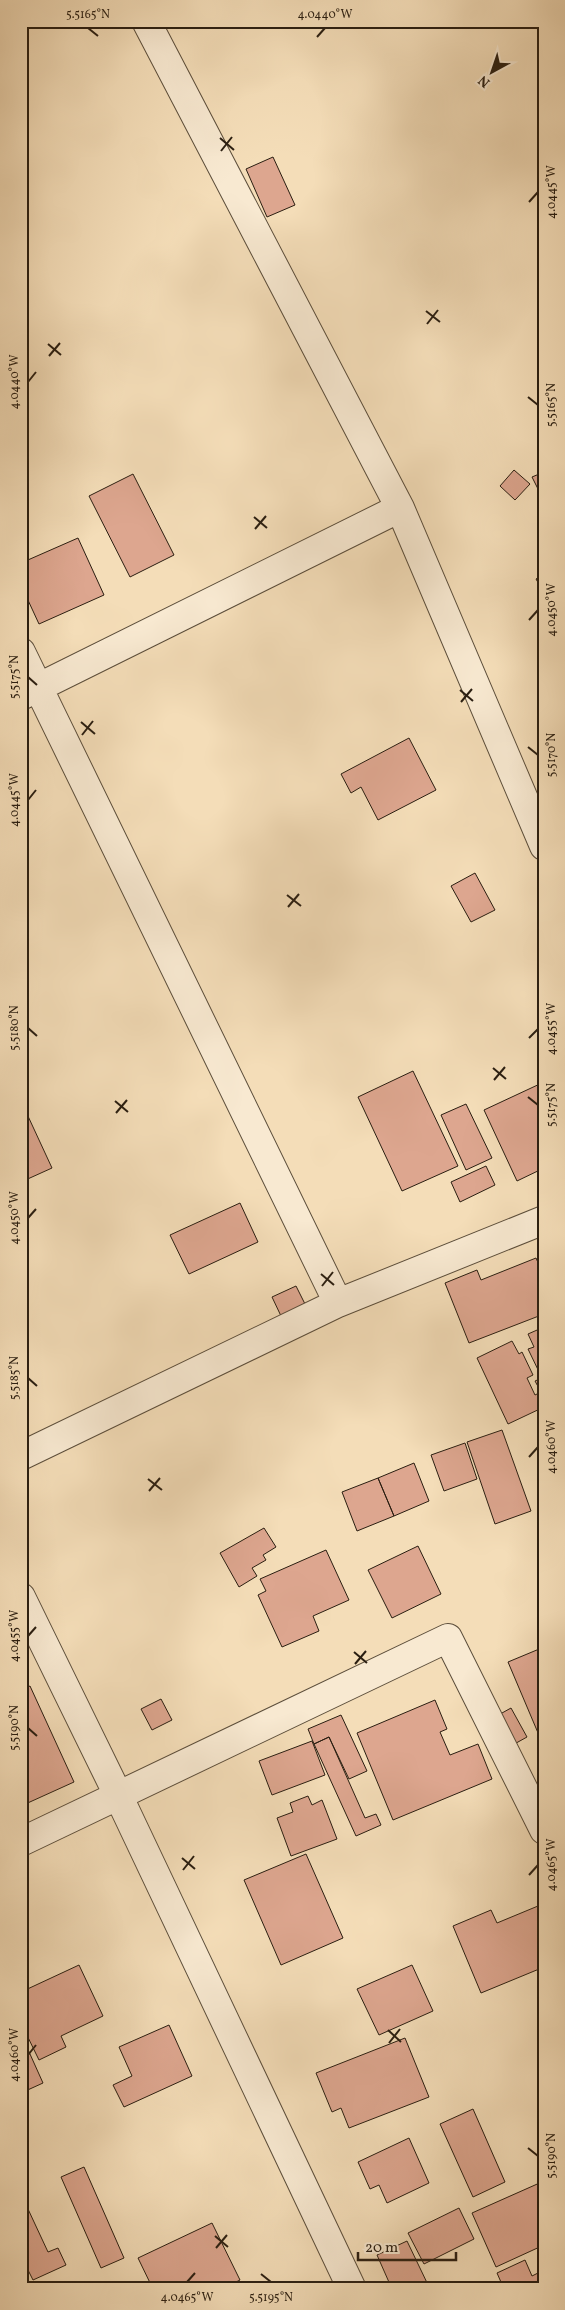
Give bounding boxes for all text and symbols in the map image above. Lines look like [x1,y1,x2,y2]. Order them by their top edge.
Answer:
text: 5.5165°N [66,7,110,23]
text: 4.0440°W [297,7,353,23]
north arrow [468,48,518,98]
text: N [475,70,495,91]
text: 4.0445°W [544,165,560,219]
text: 4.0440°W [7,354,23,410]
text: 5.5165°N [544,383,560,427]
text: 4.0450°W [544,583,560,637]
text: 5.5175°N [7,655,23,699]
text: 5.5170°N [544,733,560,777]
text: 4.0445°W [7,773,23,827]
text: 4.0455°W [544,1003,560,1055]
text: 5.5180°N [7,1005,23,1051]
text: 5.5175°N [544,1083,560,1127]
text: 4.0450°W [7,1191,23,1245]
text: 5.5185°N [7,1356,23,1400]
text: 4.0460°W [544,1420,560,1474]
text: 4.0455°W [7,1610,23,1662]
text: 5.5190°N [7,1705,23,1751]
text: 4.0465°W [544,1839,560,1891]
text: 4.0460°W [7,2028,23,2082]
text: 5.5190°N [544,2133,560,2179]
scale bar [358,2230,455,2262]
text: 20 m [365,2238,398,2259]
text: 4.0465°W [161,2290,213,2306]
text: 5.5195°N [249,2290,293,2306]

